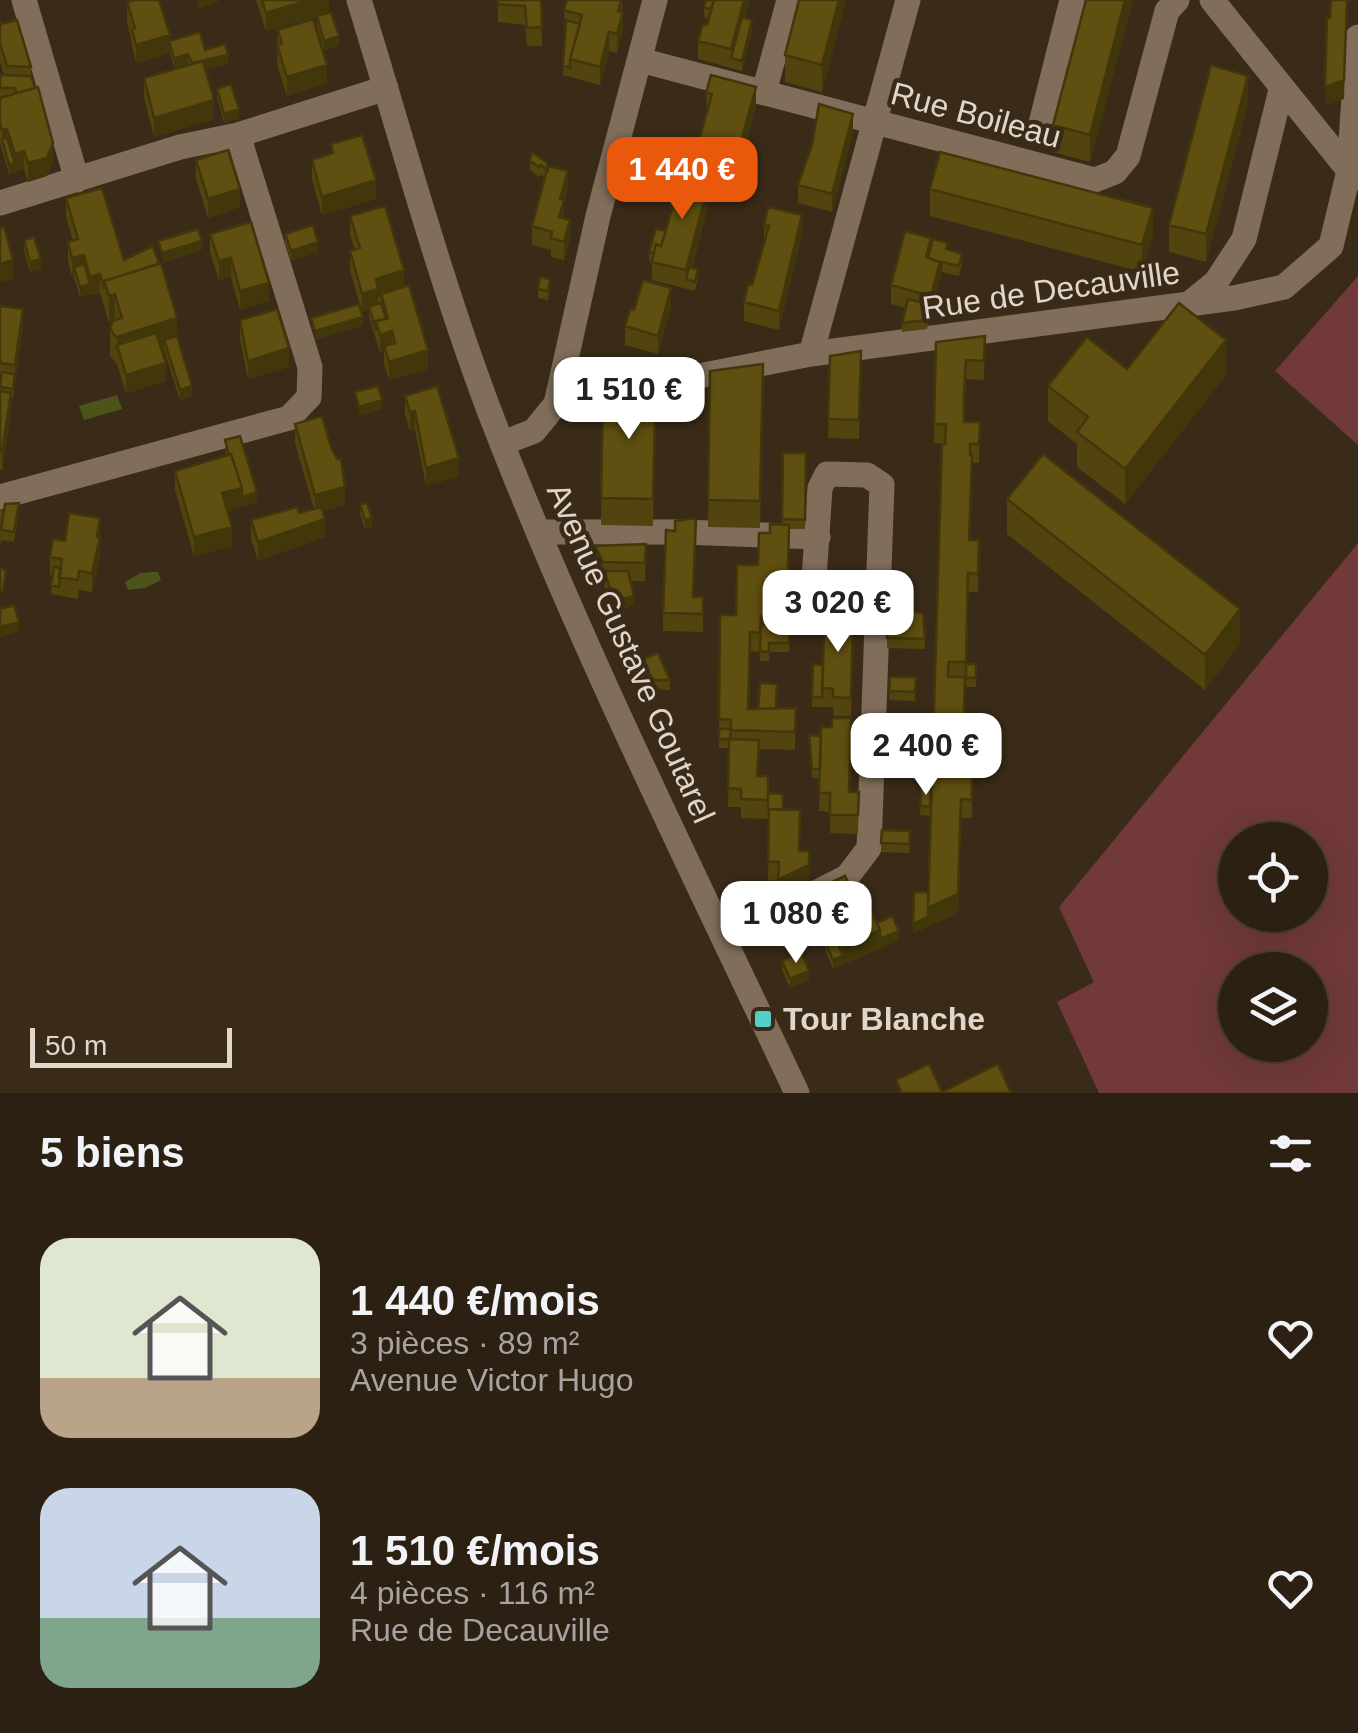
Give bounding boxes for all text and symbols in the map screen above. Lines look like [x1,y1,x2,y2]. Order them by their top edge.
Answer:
street label: Rue Boileau [887,75,1065,155]
pin: 1 440 € [590,137,774,222]
text: 1 440 € [629,151,735,187]
street label: Rue de Decauville [920,254,1182,326]
pin: 1 510 € [537,357,721,442]
text: 1 510 € [576,371,682,407]
street label: Avenue Gustave Goutarel [540,478,722,828]
pin: 3 020 € [746,570,930,655]
text: 3 020 € [785,584,891,620]
pin: 2 400 € [834,713,1018,798]
text: 2 400 € [873,727,979,763]
map controls [1218,822,1328,1062]
button: locate [1218,822,1328,932]
pin: 1 080 € [704,881,888,966]
text: 1 080 € [743,895,849,931]
button: layers [1218,952,1328,1062]
place label: Tour Blanche [783,1001,985,1037]
marker: Tour Blanche [752,1008,774,1030]
scale bar [30,1023,232,1068]
text: 50 m [45,1030,107,1061]
icon: filters [1263,1126,1318,1181]
text: 5 biens [40,1129,185,1176]
text: 1 440 €/mois [350,1277,600,1324]
icon: home [120,1278,240,1398]
icon: heart [1263,1311,1318,1366]
text: 3 pièces · 89 m² [350,1325,579,1361]
text: Avenue Victor Hugo [350,1362,633,1398]
text: 1 510 €/mois [350,1527,600,1574]
icon: home [120,1528,240,1648]
icon: heart [1263,1561,1318,1616]
text: 4 pièces · 116 m² [350,1575,595,1611]
text: Rue de Decauville [350,1612,610,1648]

